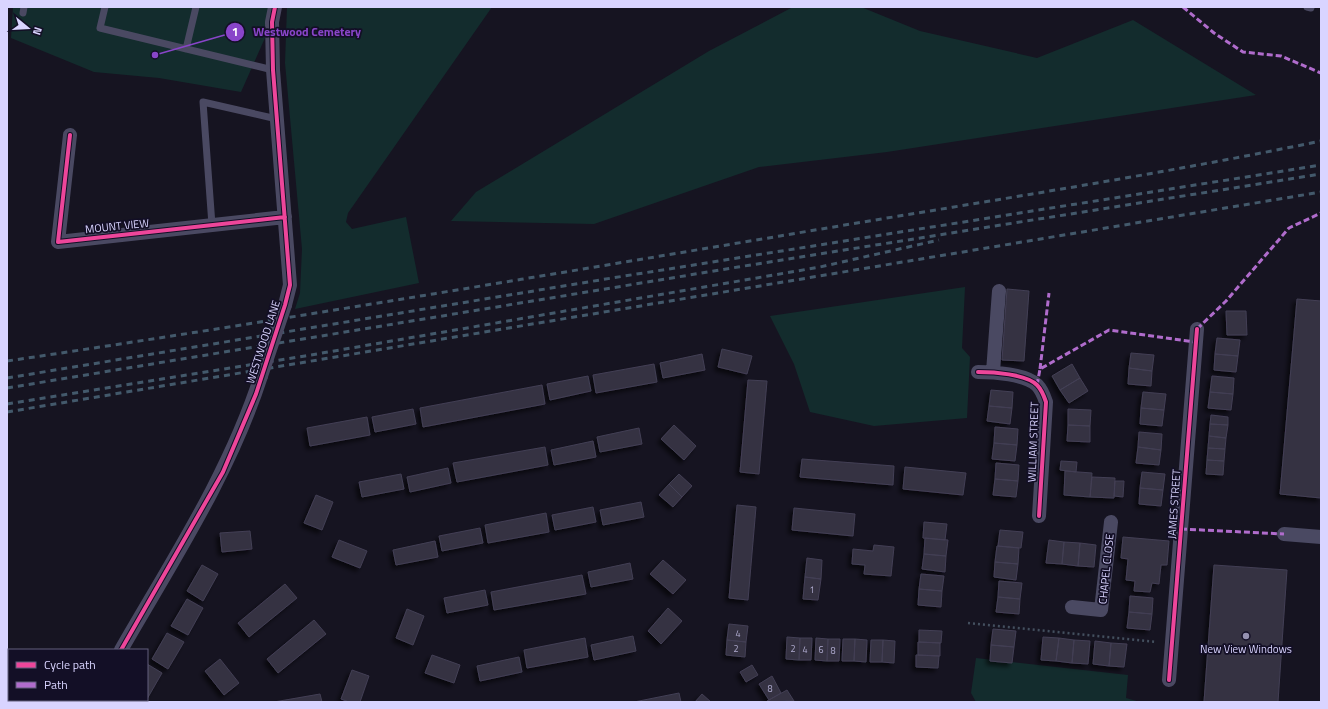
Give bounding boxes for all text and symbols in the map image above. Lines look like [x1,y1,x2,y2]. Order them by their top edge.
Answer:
north arrow [8,8,48,48]
callout: Westwood Cemetery [225,20,369,44]
text: 1 [232,22,238,41]
text: Westwood Cemetery [253,22,361,41]
text: N [29,25,46,37]
street label: MOUNT VIEW [84,215,150,237]
street label: WESTWOOD LANE [242,298,284,386]
street label: WILLIAM STREET [1024,401,1042,482]
street label: JAMES STREET [1164,468,1184,539]
street label: CHAPEL CLOSE [1094,533,1118,605]
house number: 1 [809,583,815,596]
house number: 4 [735,627,741,640]
marker: New View Windows [1241,631,1251,641]
place label: New View Windows [1200,641,1292,657]
house number: 2 [733,642,739,655]
house number: 2 [790,642,796,655]
house number: 4 [802,643,808,656]
house number: 6 [818,643,824,656]
house number: 8 [830,644,836,657]
legend [8,649,148,701]
text: Cycle path [44,655,96,674]
text: Path [44,675,68,694]
house number: 8 [767,682,773,695]

